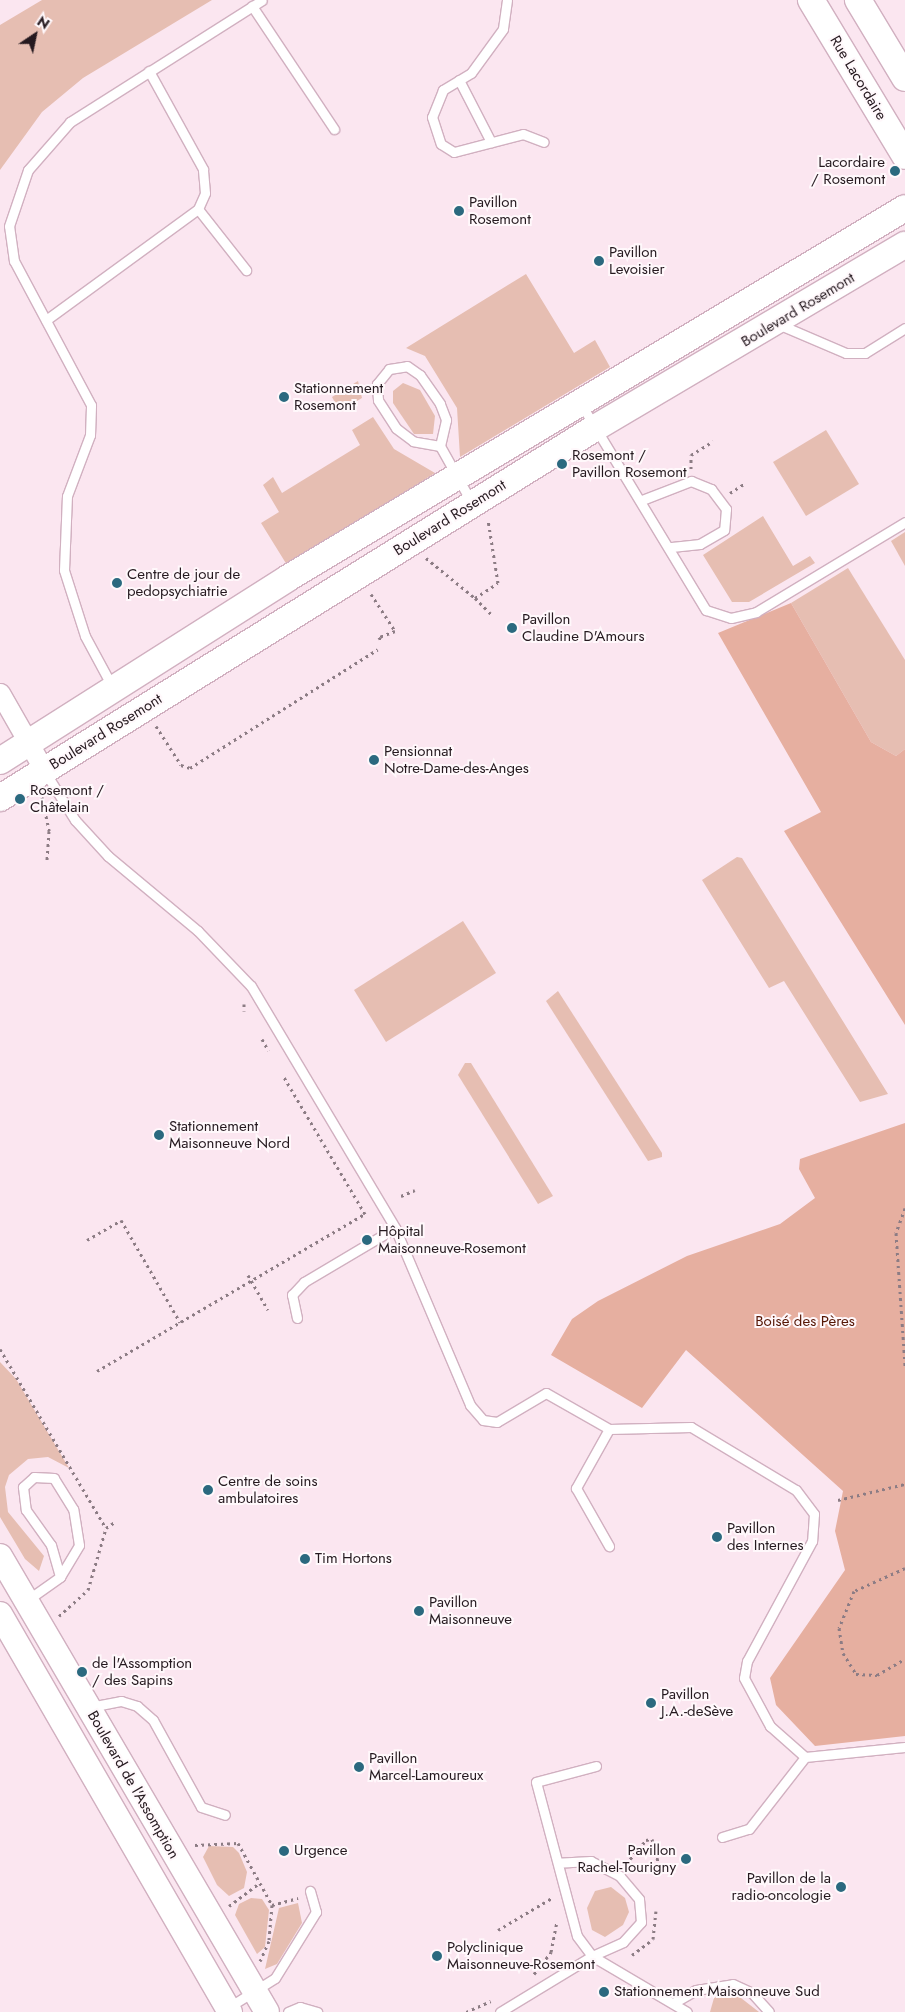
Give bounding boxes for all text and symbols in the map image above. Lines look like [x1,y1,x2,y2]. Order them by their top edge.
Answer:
north arrow [10,10,60,60]
text: N [33,11,54,34]
street label: Rue Lacordaire [826,33,890,123]
place label: Lacordaire / Rosemont [811,153,885,188]
marker: Lacordaire / Rosemont [889,165,901,177]
place label: Pavillon Rosemont [469,193,531,228]
marker: Pavillon Rosemont [453,205,465,217]
place label: Pavillon Levoisier [609,243,665,278]
marker: Pavillon Levoisier [593,255,605,267]
street label: Boulevard Rosemont [738,269,858,351]
place label: Stationnement Rosemont [294,379,383,414]
marker: Stationnement Rosemont [278,391,290,403]
place label: Rosemont / Pavillon Rosemont [572,446,687,481]
marker: Rosemont / Pavillon Rosemont [556,458,568,470]
street label: Boulevard Rosemont [390,476,510,560]
place label: Centre de jour de pedopsychiatrie [127,565,240,600]
marker: Centre de jour de pedopsychiatrie [111,577,123,589]
place label: Pavillon Claudine D'Amours [522,610,644,645]
marker: Pavillon Claudine D'Amours [506,622,518,634]
street label: Boulevard Rosemont [46,690,166,774]
place label: Pensionnat Notre-Dame-des-Anges [384,742,529,777]
marker: Pensionnat Notre-Dame-des-Anges [368,754,380,766]
place label: Rosemont / Châtelain [30,781,104,816]
marker: Rosemont / Châtelain [14,793,26,805]
place label: Stationnement Maisonneuve Nord [169,1117,290,1152]
marker: Stationnement Maisonneuve Nord [153,1129,165,1141]
place label: Hôpital Maisonneuve-Rosemont [378,1222,526,1257]
marker: Hôpital Maisonneuve-Rosemont [360,1233,374,1247]
park label: Boisé des Pères [755,1313,855,1331]
place label: Centre de soins ambulatoires [218,1472,317,1507]
marker: Centre de soins ambulatoires [202,1484,214,1496]
place label: Pavillon des Internes [727,1519,803,1554]
marker: Pavillon des Internes [711,1531,723,1543]
place label: Tim Hortons [315,1550,392,1568]
marker: Tim Hortons [299,1553,311,1565]
place label: Pavillon Maisonneuve [429,1593,512,1628]
marker: Pavillon Maisonneuve [413,1605,425,1617]
place label: de l'Assomption / des Sapins [92,1654,192,1689]
marker: de l'Assomption / des Sapins [76,1666,88,1678]
place label: Pavillon J.A.-deSève [661,1685,733,1720]
marker: Pavillon J.A.-deSève [645,1697,657,1709]
street label: Boulevard de l'Assomption [83,1708,183,1862]
place label: Pavillon Marcel-Lamoureux [369,1749,483,1784]
marker: Pavillon Marcel-Lamoureux [353,1761,365,1773]
place label: Pavillon Rachel-Tourigny [577,1841,676,1876]
place label: Urgence [294,1842,347,1860]
marker: Urgence [278,1845,290,1857]
marker: Pavillon Rachel-Tourigny [680,1853,692,1865]
place label: Pavillon de la radio-oncologie [732,1869,831,1904]
marker: Pavillon de la radio-oncologie [835,1881,847,1893]
place label: Polyclinique Maisonneuve-Rosemont [447,1938,595,1973]
marker: Polyclinique Maisonneuve-Rosemont [431,1950,443,1962]
place label: Stationnement Maisonneuve Sud [614,1983,820,2001]
marker: Stationnement Maisonneuve Sud [598,1986,610,1998]

